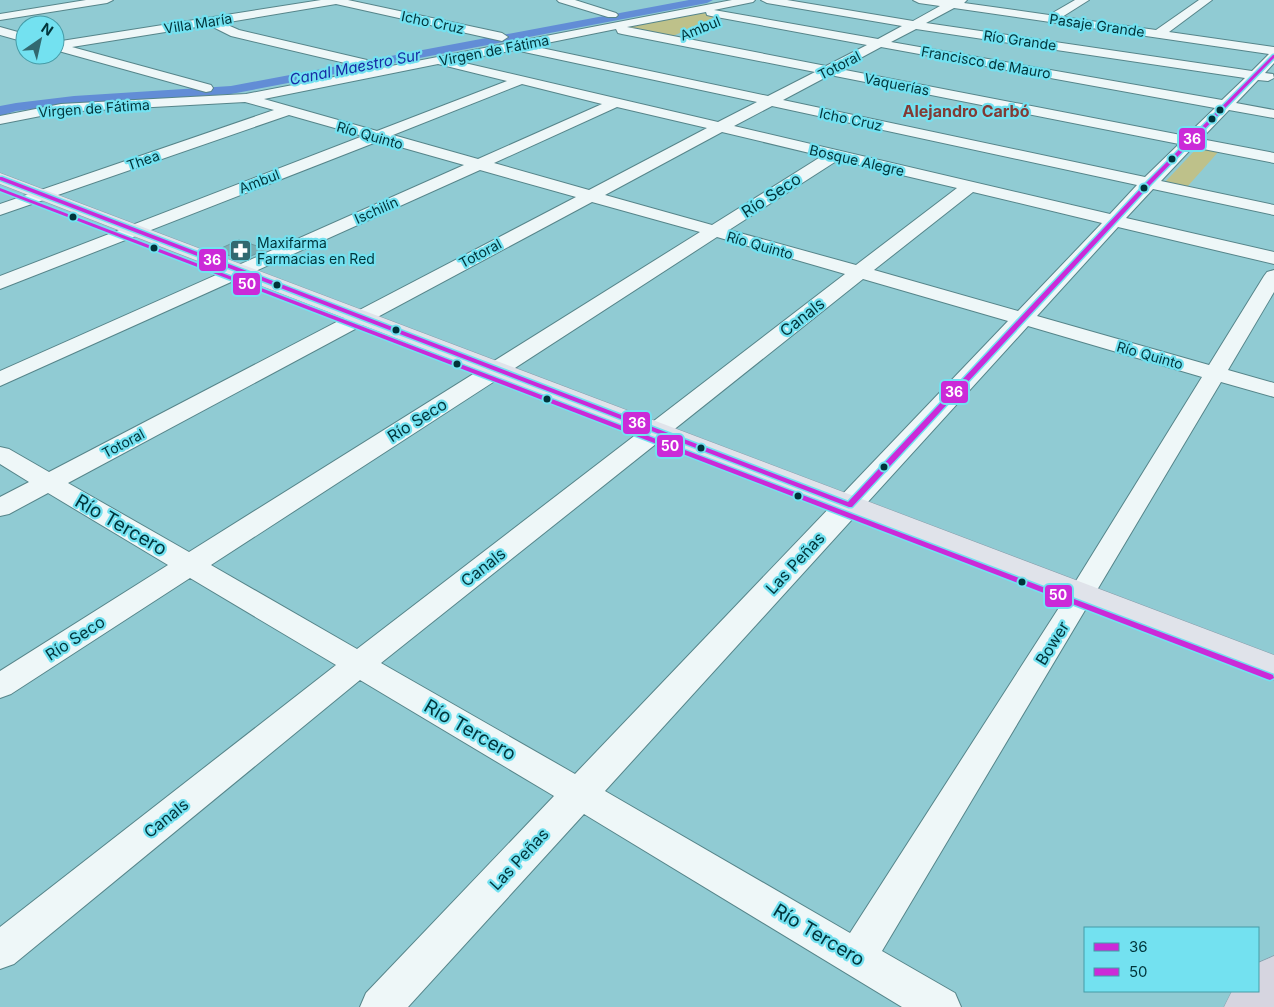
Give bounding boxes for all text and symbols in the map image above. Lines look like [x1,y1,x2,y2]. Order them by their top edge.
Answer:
street label: Icho Cruz [400,7,466,37]
street label: Villa María [163,9,233,37]
street label: Pasaje Grande [1048,10,1146,40]
street label: Ambul [677,12,723,44]
north arrow [15,15,65,65]
text: N [38,19,57,39]
street label: Río Grande [983,26,1057,54]
street label: Virgen de Fátima [438,31,550,69]
street label: Francisco de Mauro [920,42,1052,82]
water label: Canal Maestro Sur [288,45,422,89]
street label: Totoral [815,47,863,83]
street label: Vaquerías [863,69,931,99]
street label: Virgen de Fátima [38,96,150,120]
district label: Alejandro Carbó [903,101,1030,121]
street label: Icho Cruz [818,104,884,134]
unlabelled marker [1215,105,1225,115]
unlabelled marker [1207,114,1217,124]
street label: Río Quinto [335,117,405,153]
line badge: 36 [1178,127,1206,151]
text: 36 [1183,130,1201,147]
street label: Bosque Alegre [808,141,906,179]
street label: Thea [124,147,162,173]
unlabelled marker [1167,154,1177,164]
street label: Ambul [236,166,282,196]
street label: Río Seco [738,168,804,222]
unlabelled marker [1139,183,1149,193]
street label: Ischilín [352,193,400,227]
unlabelled marker [68,212,78,222]
street label: Río Quinto [725,227,795,263]
place label: Maxifarma Farmacias en Red [257,234,375,267]
street label: Totoral [456,235,504,271]
pharmacy icon: Maxifarma Farmacias en Red [229,238,253,262]
unlabelled marker [149,243,159,253]
line badge: 36 [198,248,227,272]
text: 36 [203,251,221,268]
line badge: 50 [232,272,261,296]
text: 50 [238,275,256,292]
unlabelled marker [272,280,282,290]
street label: Canals [776,293,828,341]
unlabelled marker [391,325,401,335]
street label: Río Quinto [1115,337,1185,373]
unlabelled marker [452,359,462,369]
line badge: 36 [940,380,969,404]
text: 36 [945,383,963,400]
street label: Río Seco [383,394,451,446]
unlabelled marker [542,394,552,404]
line badge: 36 [622,411,651,435]
text: 36 [628,414,646,431]
street label: Totoral [99,425,147,461]
line badge: 50 [656,434,684,458]
text: 50 [661,437,679,454]
unlabelled marker [696,443,706,453]
unlabelled marker [879,462,889,472]
street label: Río Tercero [71,489,171,561]
unlabelled marker [793,491,803,501]
street label: Las Peñas [761,528,829,598]
street label: Canals [457,543,509,591]
unlabelled marker [1017,577,1027,587]
line badge: 50 [1044,584,1073,608]
text: 50 [1049,586,1067,603]
street label: Río Seco [42,611,108,665]
street label: Bower [1031,617,1073,669]
street label: Río Tercero [420,694,520,766]
street label: Canals [140,794,192,842]
street label: Las Peñas [485,824,553,894]
street label: Río Tercero [769,899,869,971]
legend [1084,927,1259,992]
text: 36 [1129,937,1148,956]
text: 50 [1129,962,1148,981]

